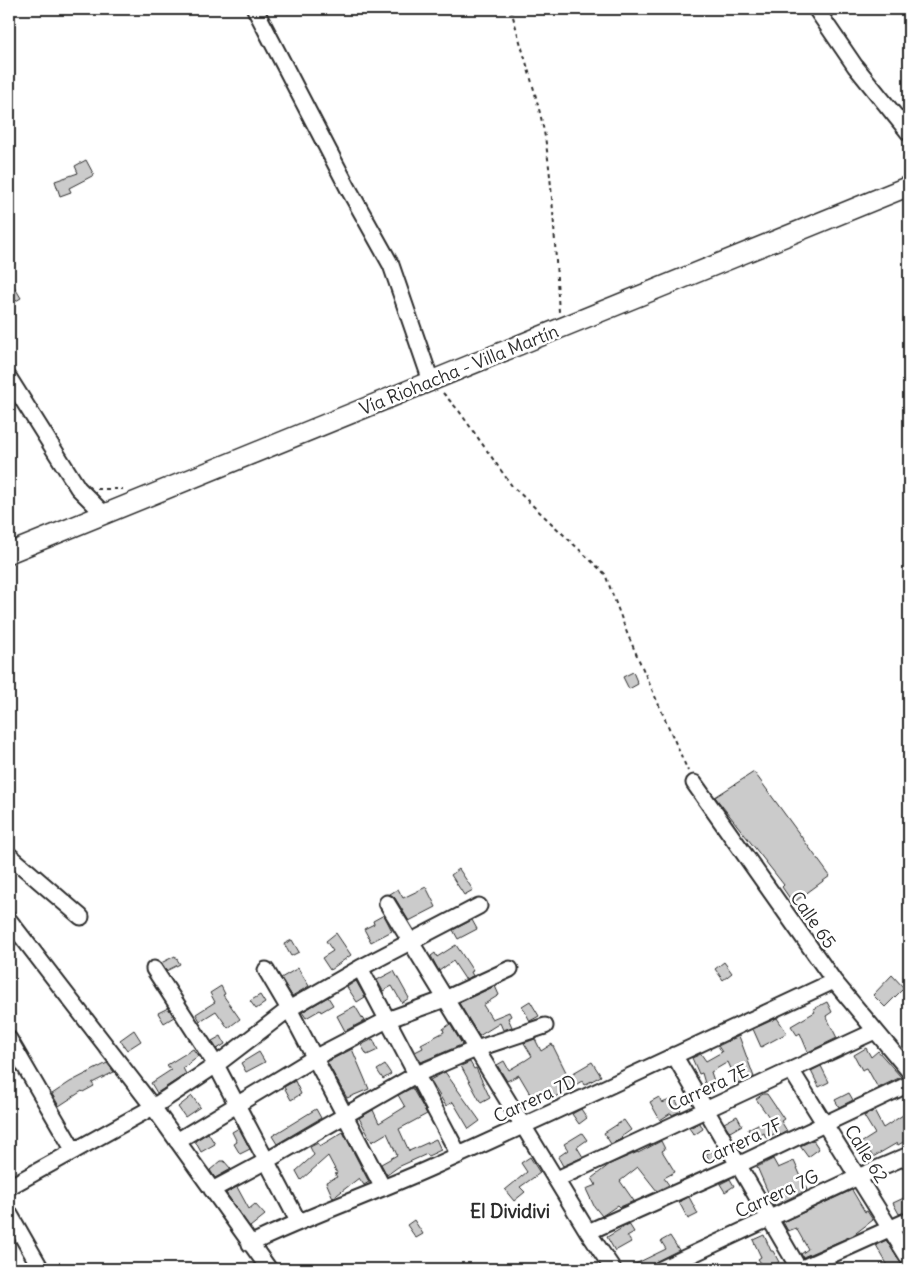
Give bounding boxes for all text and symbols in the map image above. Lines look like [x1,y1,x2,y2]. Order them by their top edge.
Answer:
street label: Vía Riohacha - Villa Martín [356,319,562,420]
street label: Calle 65 [785,887,841,953]
street label: Carrera 7E [664,1059,752,1116]
street label: Carrera 7D [490,1069,580,1128]
street label: Carrera 7F [698,1113,786,1170]
street label: Calle 62 [840,1120,893,1187]
street label: Carrera 7G [731,1164,822,1223]
district label: El Dividivi [470,1199,550,1223]

